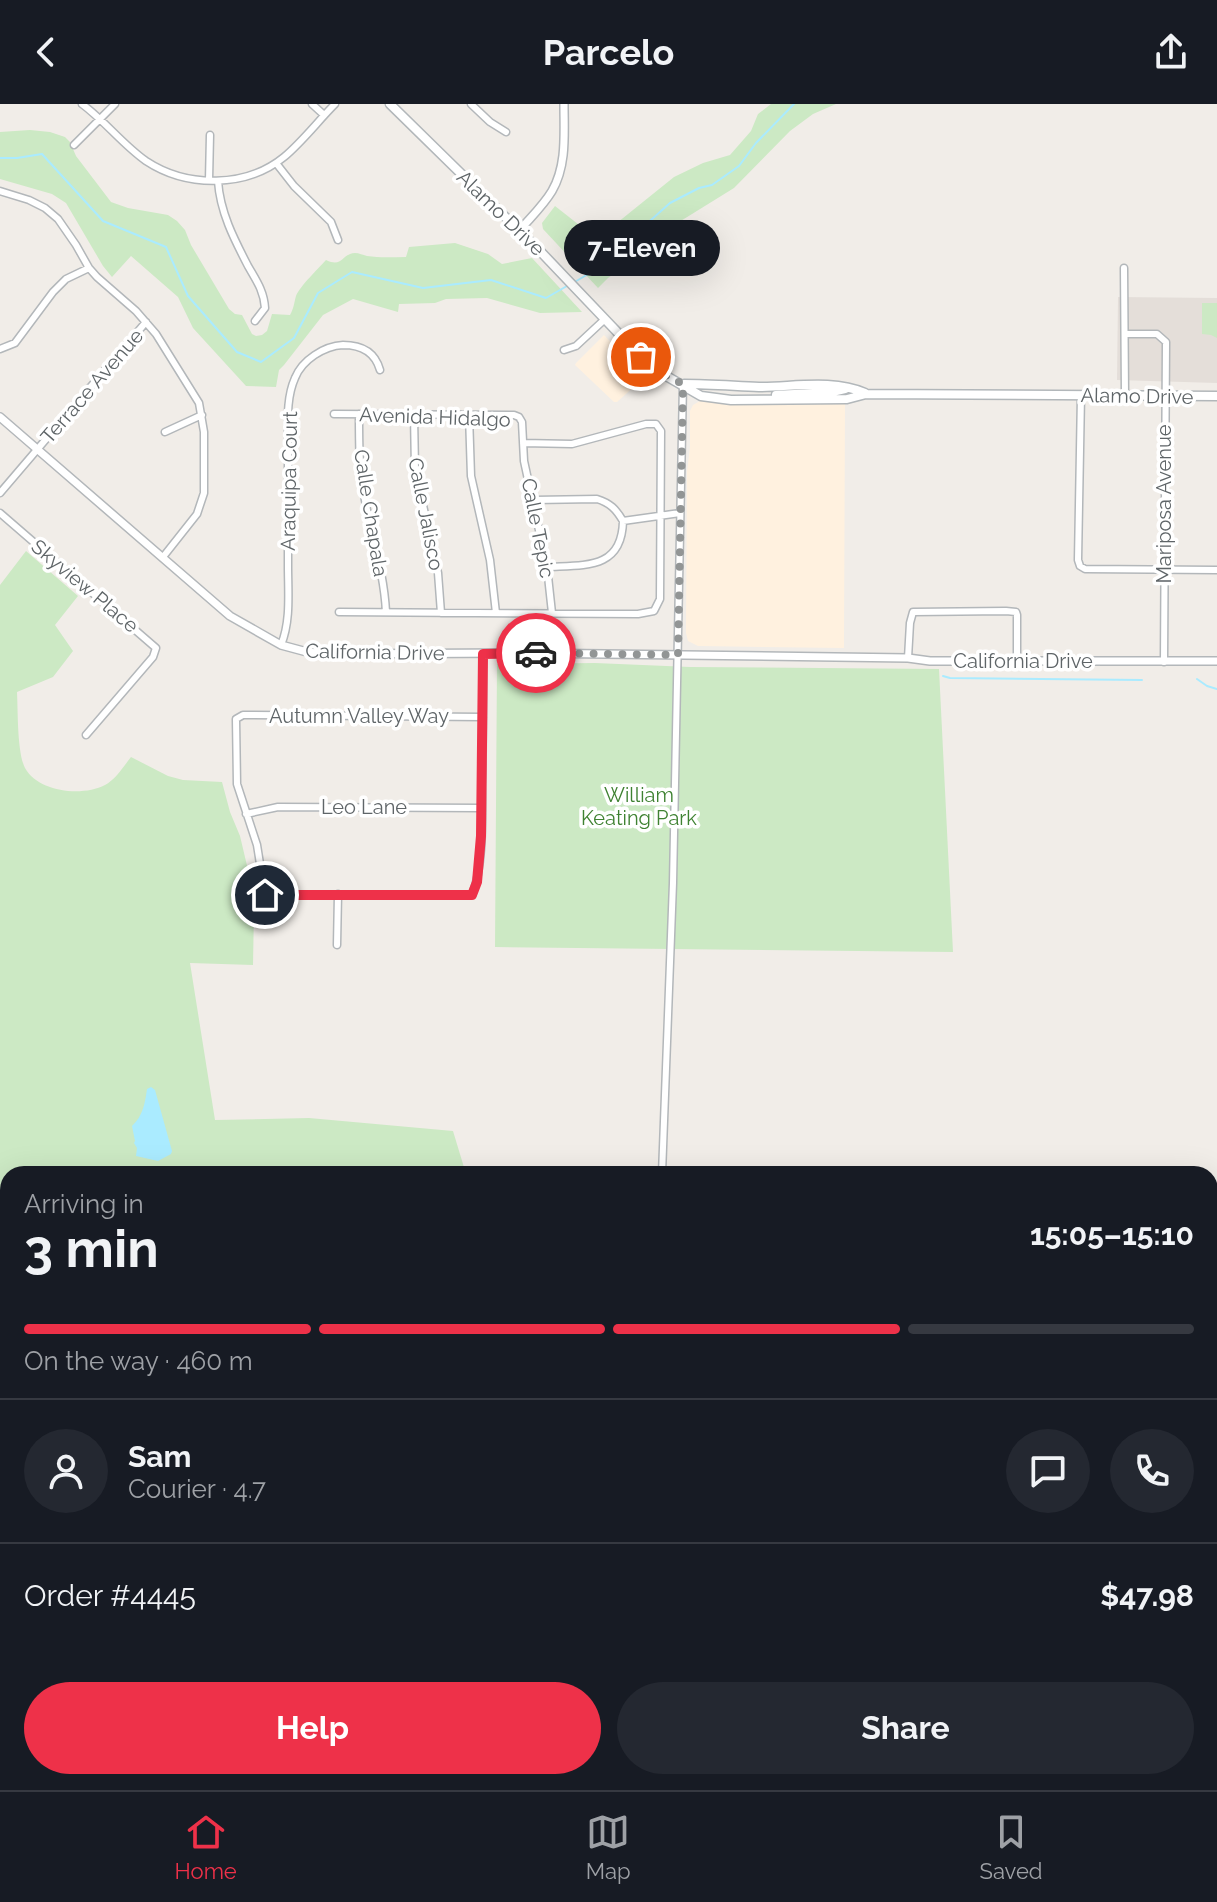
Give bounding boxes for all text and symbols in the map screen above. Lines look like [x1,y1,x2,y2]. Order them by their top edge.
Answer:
icon: back [24,30,68,74]
icon: share [1149,30,1193,74]
text: Parcelo [543,31,674,73]
street label: Alamo Drive [452,165,550,261]
callout: 7-Eleven [563,221,719,277]
text: 7-Eleven [587,233,697,263]
pin [607,323,675,391]
street label: Terrace Avenue [36,324,148,448]
icon: bag [619,335,663,379]
street label: Alamo Drive [1080,383,1194,409]
street label: Avenida Hidalgo [359,402,511,432]
street label: Araquipa Court [276,411,302,551]
street label: Mariposa Avenue [1152,424,1176,584]
street label: Calle Chapala [349,448,393,578]
street label: Calle Jalisco [403,456,449,573]
street label: Calle Tepic [517,476,559,580]
street label: Skyview Place [27,534,144,638]
courier [496,613,576,693]
icon: car [514,631,558,675]
street label: California Drive [305,639,445,665]
street label: California Drive [953,649,1093,673]
street label: Autumn Valley Way [269,704,449,728]
park label: William Keating Park [581,783,697,830]
street label: Leo Lane [321,795,407,819]
pin [231,861,299,929]
icon: home [243,873,287,917]
text: Arriving in [24,1189,144,1219]
text: 15:05–15:10 [1030,1217,1194,1252]
text: 3 min [24,1218,159,1279]
text: On the way · 460 m [24,1346,253,1376]
button: person [24,1429,108,1513]
button: chat [1006,1429,1090,1513]
button: phone [1110,1429,1194,1513]
text: Sam [128,1439,191,1474]
text: Courier · 4.7 [128,1474,266,1504]
text: Order #4445 [24,1578,196,1613]
text: $47.98 [1100,1578,1194,1613]
button: Help [24,1682,601,1774]
button: Share [617,1682,1194,1774]
tab: Home [175,1810,237,1884]
tab: Map [586,1810,631,1884]
tab: Saved [980,1810,1042,1884]

